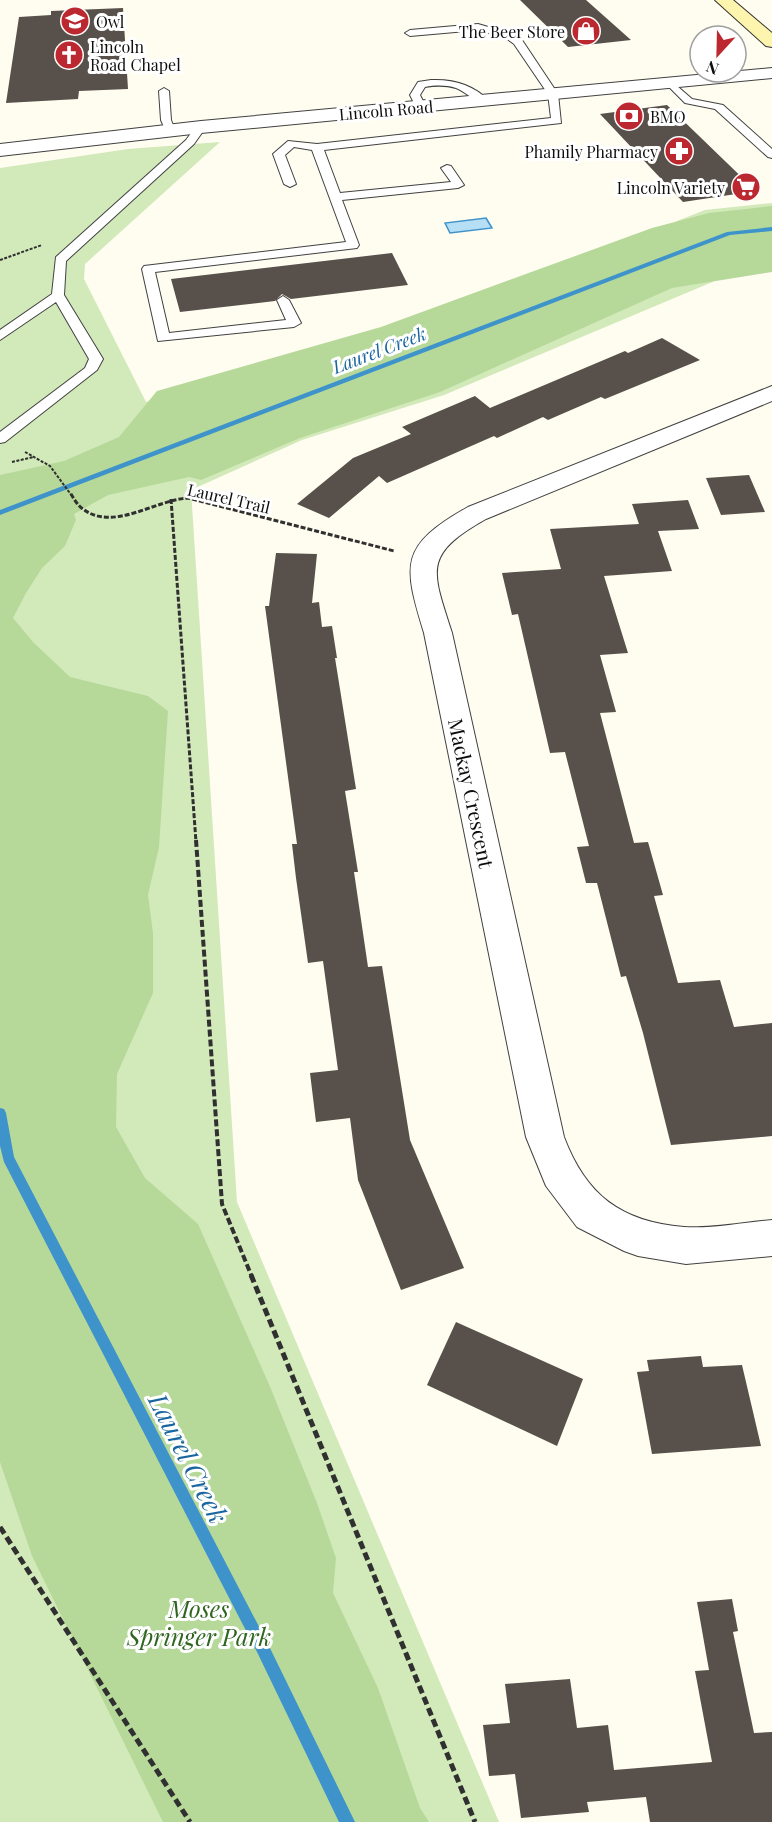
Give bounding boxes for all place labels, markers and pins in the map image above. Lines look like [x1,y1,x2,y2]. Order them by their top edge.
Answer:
school or university icon: Owl [59,5,91,37]
place label: Owl [96,11,125,32]
shop icon: The Beer Store [570,15,602,47]
place label: The Beer Store [459,21,565,42]
place label: Lincoln Road Chapel [90,36,181,75]
church icon: Lincoln Road Chapel [53,39,85,71]
bank icon: BMO [613,100,645,132]
place label: BMO [650,106,686,127]
pharmacy icon: Phamily Pharmacy [663,135,695,167]
place label: Phamily Pharmacy [525,141,658,162]
supermarket icon: Lincoln Variety [730,171,762,203]
place label: Lincoln Variety [617,177,725,198]

